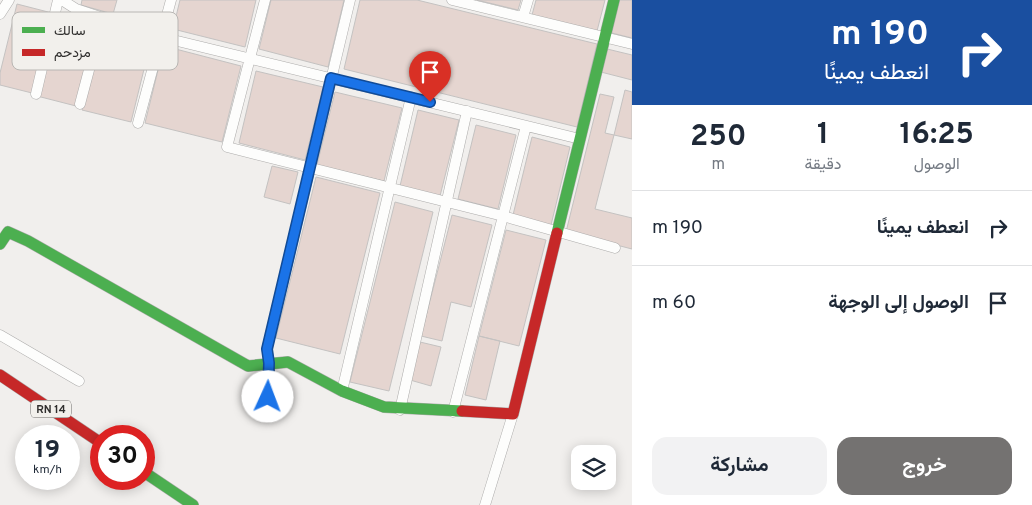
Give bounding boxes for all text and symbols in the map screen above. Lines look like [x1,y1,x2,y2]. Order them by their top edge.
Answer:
legend [12,12,178,70]
text: 190 m [831,13,929,57]
icon: right [947,20,1012,85]
text: سالك [54,23,85,40]
text: مزدحم [54,45,91,62]
pin [409,51,451,102]
icon: arrive [416,58,444,86]
text: انعطف يمينًا [824,60,929,87]
text: 1 [817,117,829,154]
text: 16:25 [900,117,974,154]
text: 250 [690,119,746,156]
text: m [711,155,725,175]
text: دقيقة [804,155,842,175]
text: الوصول [914,155,960,175]
icon: right [984,214,1012,242]
text: 190 m [652,216,703,240]
text: انعطف يمينًا [877,216,969,240]
icon: arrive [984,289,1012,317]
text: 60 m [652,291,696,315]
text: الوصول إلى الوجهة [828,291,969,315]
position arrow [241,370,293,422]
road number: RN 14 [31,400,71,418]
speed limit sign: 30 [90,425,155,490]
text: 19 [35,435,60,467]
button: مشاركة [652,437,827,495]
button: خروج [837,437,1012,495]
map controls [571,445,616,490]
button: layers [571,445,616,490]
text: km/h [33,462,62,478]

